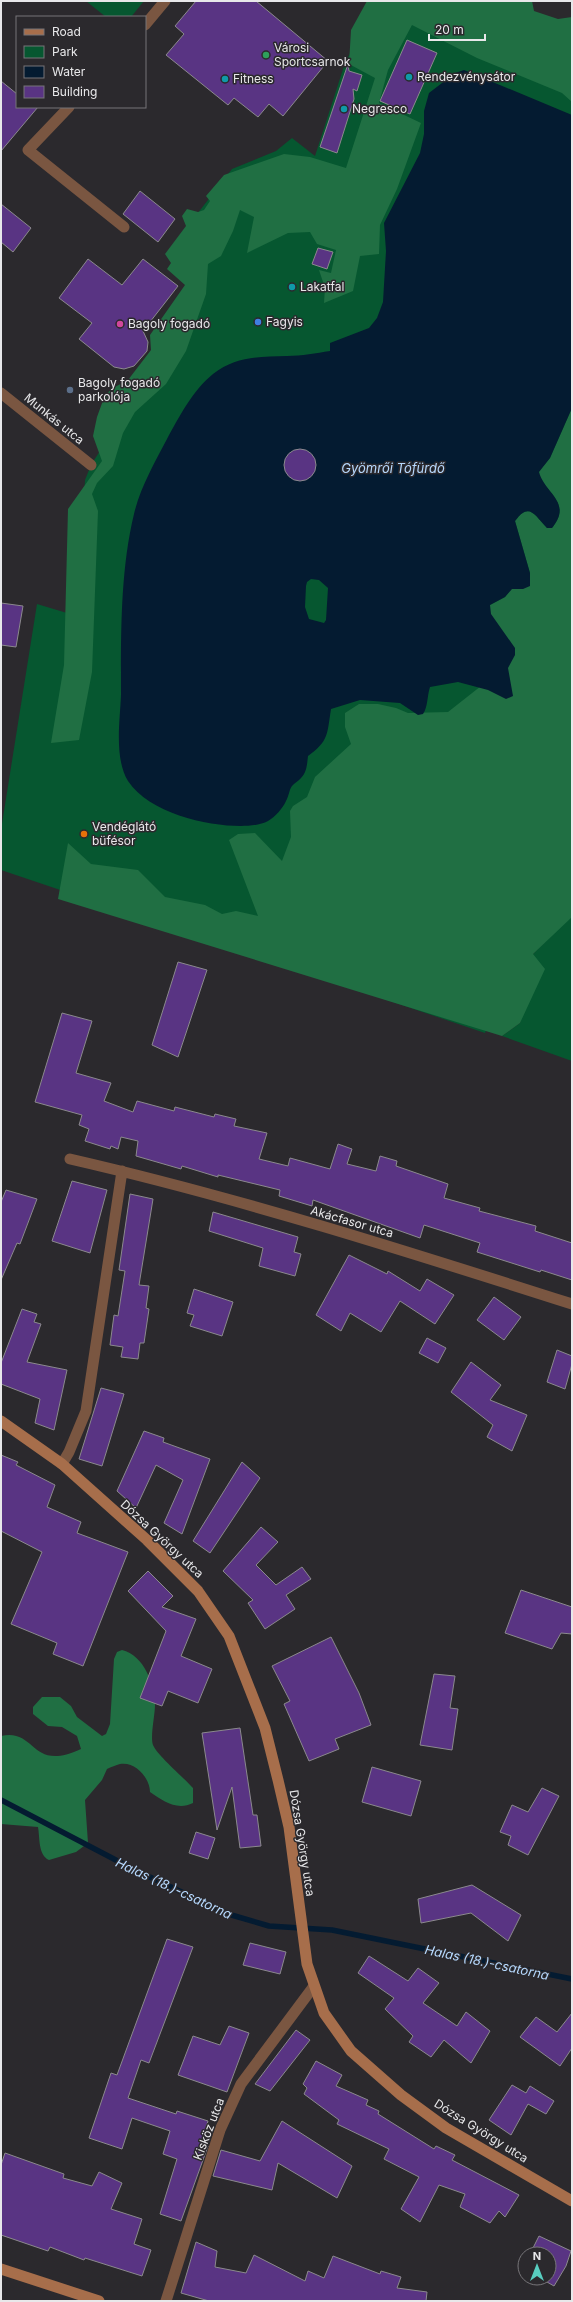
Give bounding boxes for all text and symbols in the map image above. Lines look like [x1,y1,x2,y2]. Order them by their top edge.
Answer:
legend [16,16,146,108]
scale bar [429,16,485,42]
text: 20 m [435,22,464,37]
text: Road [52,24,81,39]
place label: Városi Sportcsarnok [274,40,351,69]
text: Park [52,44,78,59]
marker: Városi Sportcsarnok [261,50,271,60]
text: Water [52,64,86,79]
place label: Rendezvénysátor [417,69,516,84]
place label: Fitness [233,71,274,86]
marker: Rendezvénysátor [404,72,414,82]
marker: Fitness [220,74,230,84]
text: Building [52,84,97,99]
place label: Negresco [352,101,407,116]
marker: Negresco [339,104,349,114]
place label: Lakatfal [300,279,344,294]
marker: Lakatfal [287,282,297,292]
place label: Fagyis [266,314,303,329]
place label: Bagoly fogadó [128,316,210,331]
marker: Fagyis [253,317,263,327]
marker: Bagoly fogadó [115,319,125,329]
place label: Bagoly fogadó parkolója [78,375,160,404]
marker: Bagoly fogadó parkolója [65,385,75,395]
street label: Munkás utca [21,390,87,447]
water label: Gyömrői Tófürdő [341,460,445,476]
place label: Vendéglátó büfésor [92,819,156,848]
marker: Vendéglátó büfésor [79,829,89,839]
street label: Akácfasor utca [309,1203,395,1241]
street label: Dózsa György utca [118,1496,207,1581]
street label: Dózsa György utca [287,1788,318,1897]
water label: Halas (18.)-csatorna [113,1854,235,1922]
water label: Halas (18.)-csatorna [423,1941,551,1983]
street label: Kisköz utca [190,2096,227,2162]
street label: Dózsa György utca [432,2096,531,2166]
north arrow [517,2246,557,2286]
text: N [533,2249,541,2263]

